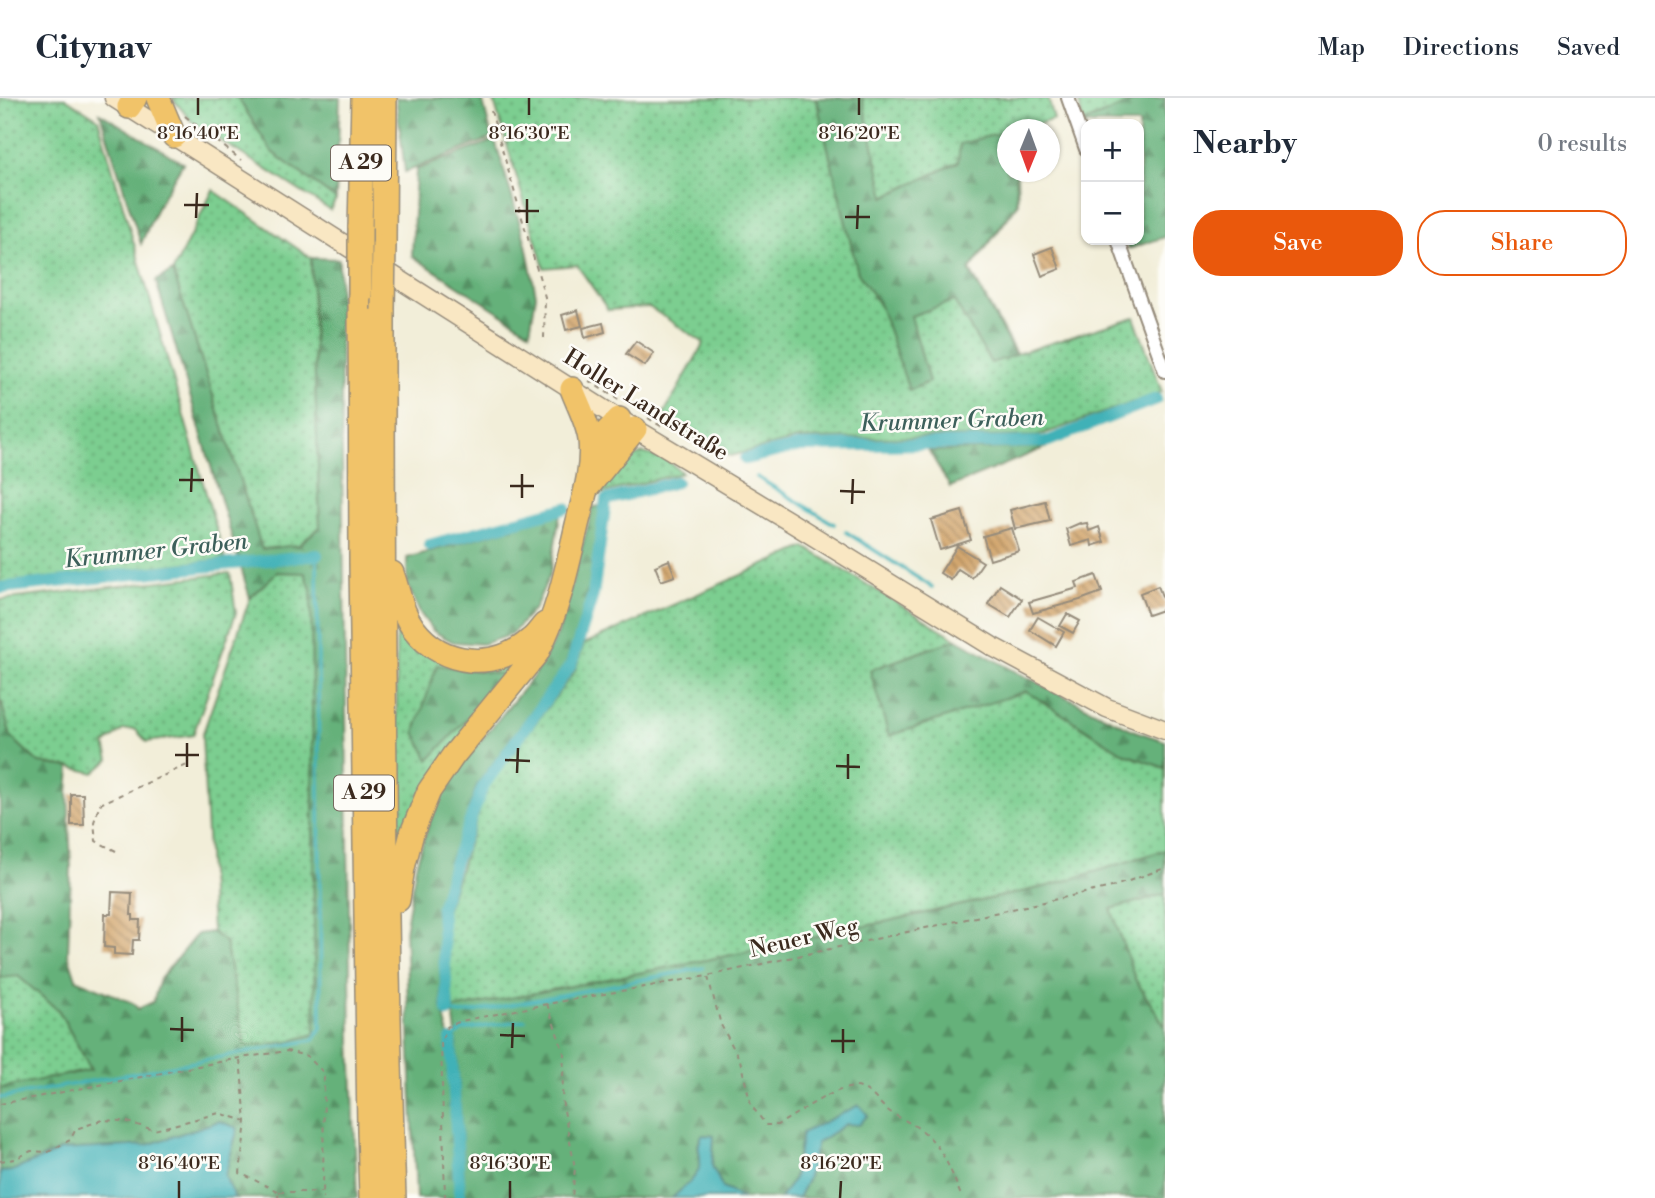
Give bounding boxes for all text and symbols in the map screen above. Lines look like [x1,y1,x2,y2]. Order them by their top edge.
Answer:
text: Citynav [35,28,152,69]
text: Map [1318,33,1365,63]
text: Directions [1403,33,1519,63]
text: Saved [1557,33,1620,63]
north arrow [997,119,1060,182]
map controls [1081,119,1144,245]
button: + [1081,119,1144,182]
text: 8°16'40"E [157,122,239,145]
text: 8°16'30"E [488,122,570,145]
text: 8°16'20"E [818,122,900,145]
text: Nearby [1193,125,1297,163]
text: 0 results [1537,130,1627,158]
road number: A 29 [331,146,391,180]
button: − [1081,182,1144,245]
button: Save [1193,210,1403,276]
button: Share [1417,210,1627,276]
street label: Holler Landstraße [558,343,734,467]
water label: Krummer Graben [859,403,1045,439]
water label: Krummer Graben [63,526,250,576]
road number: A 29 [334,776,394,810]
street label: Neuer Weg [747,912,861,964]
text: 8°16'40"E [138,1152,220,1175]
text: 8°16'30"E [469,1152,551,1175]
text: 8°16'20"E [800,1152,882,1175]

